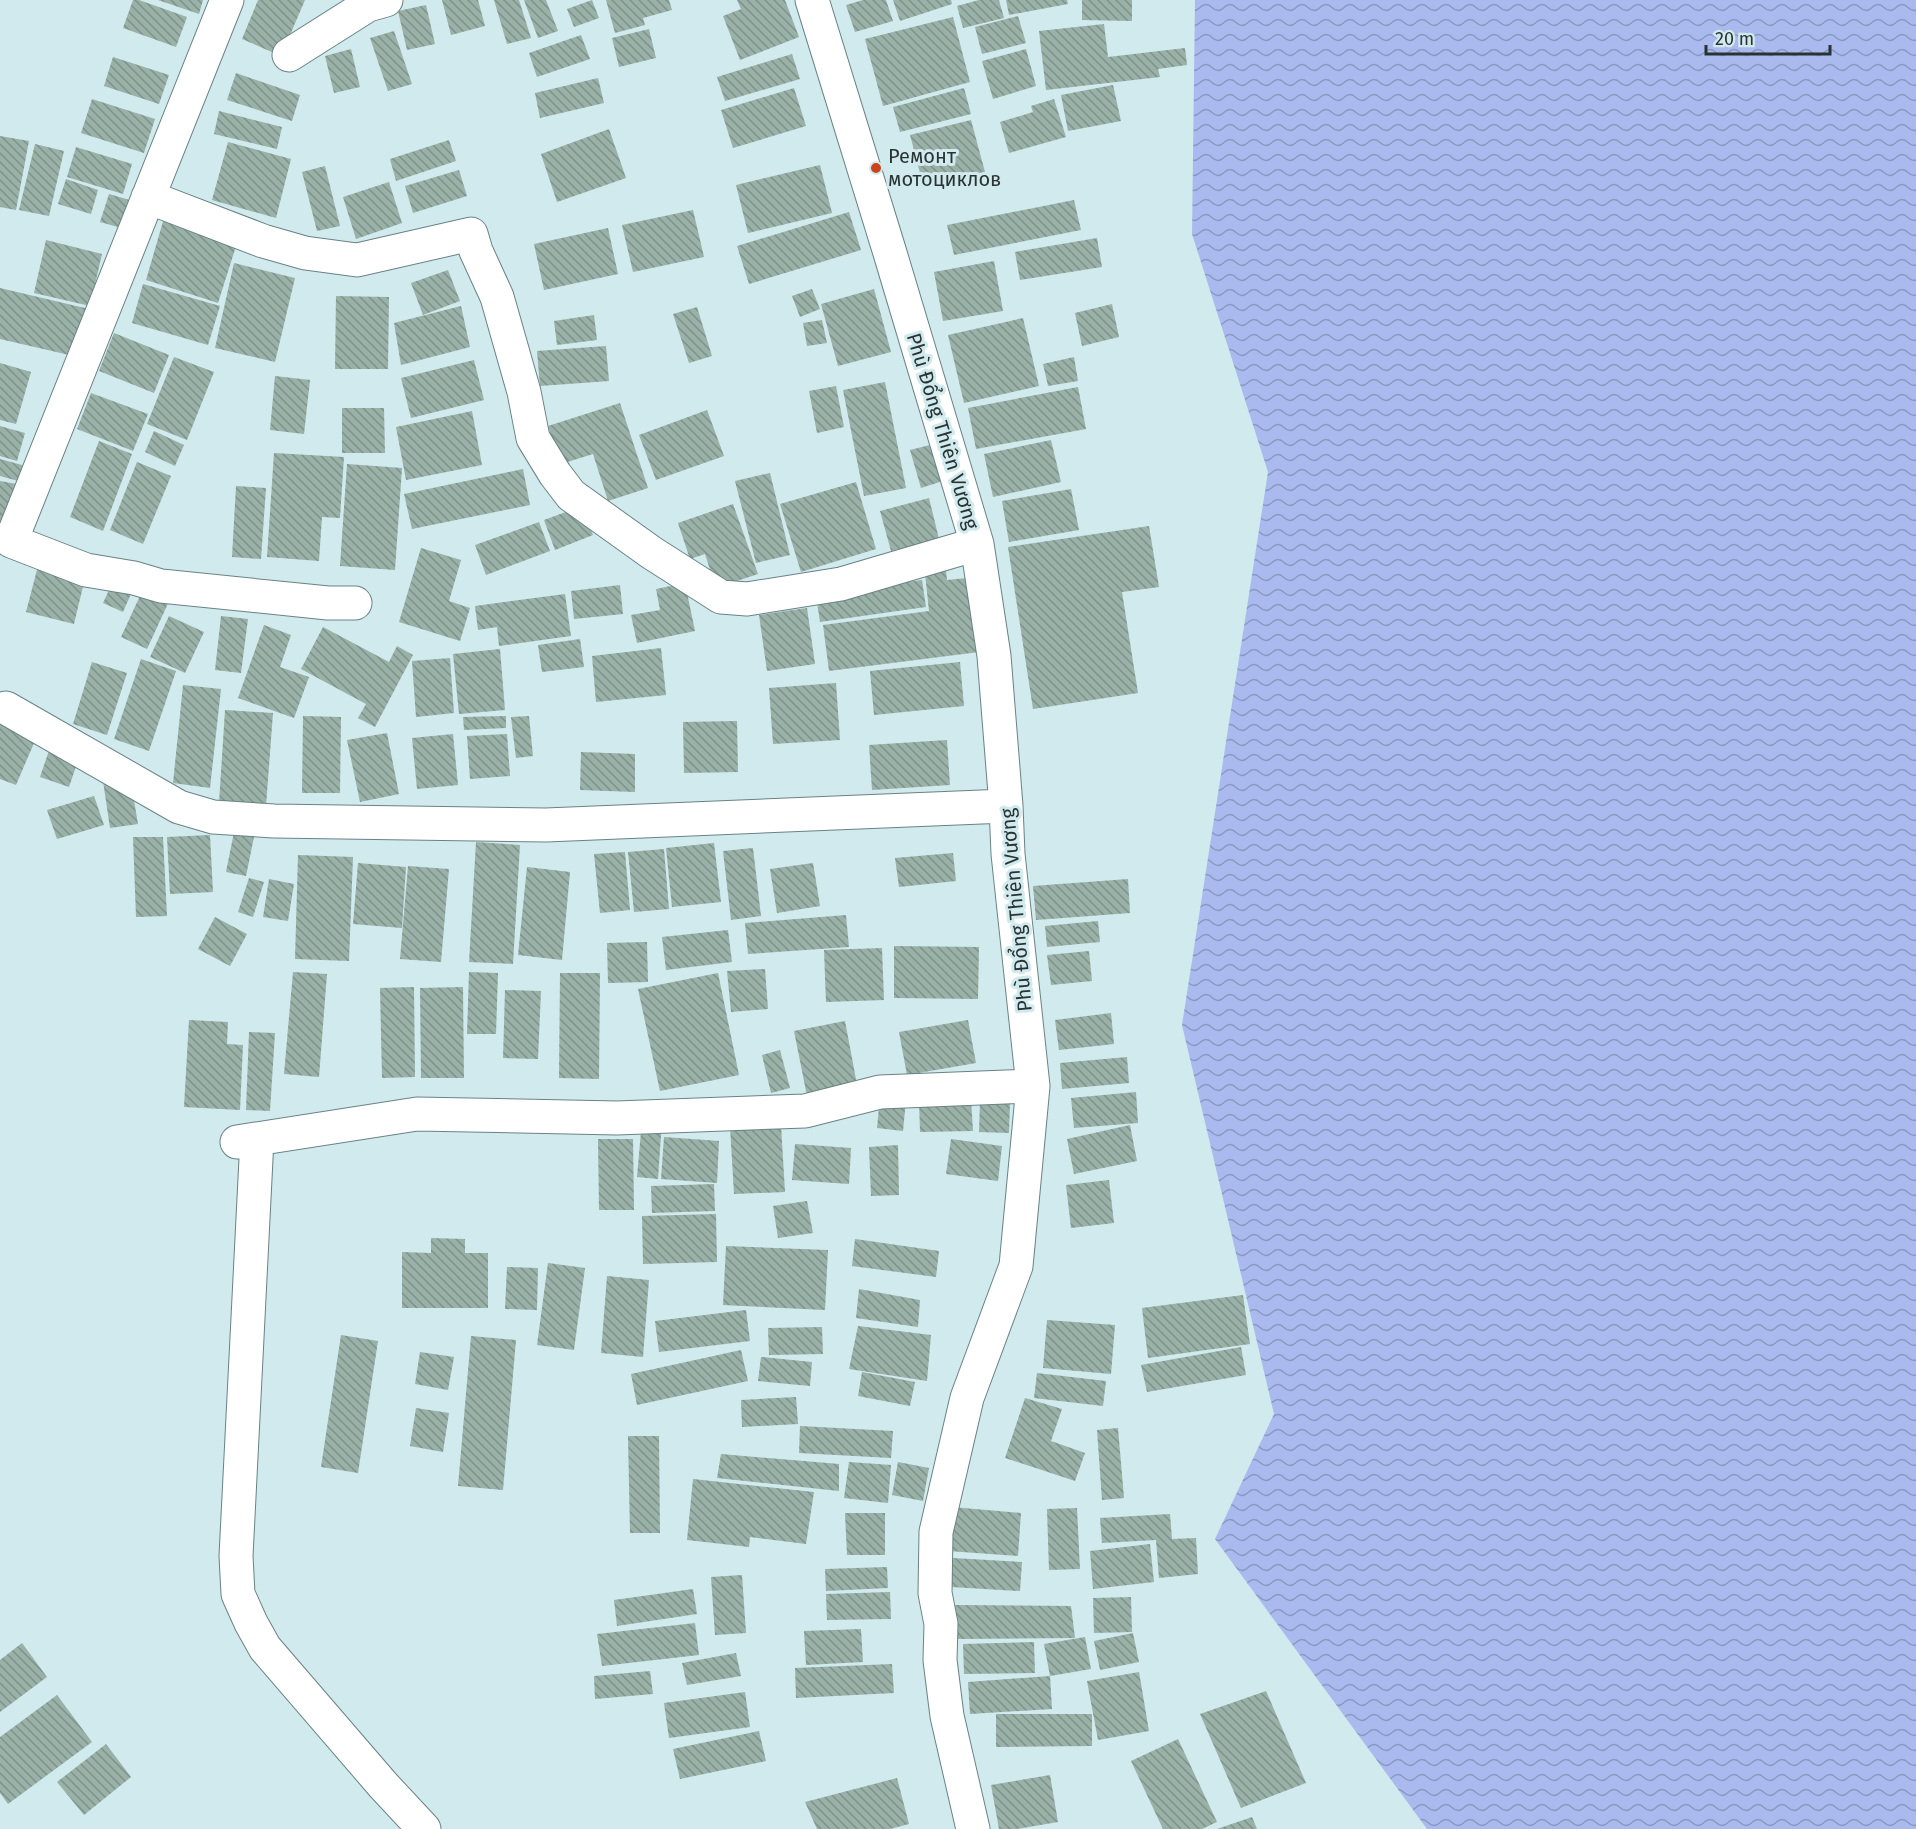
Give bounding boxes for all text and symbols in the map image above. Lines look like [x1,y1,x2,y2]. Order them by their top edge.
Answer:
scale bar [1706,18,1830,56]
text: 20 m [1715,28,1754,50]
place label: Ремонт мотоциклов [888,144,1001,191]
marker: Ремонт мотоциклов [869,161,883,175]
street label: Phù Đổng Thiên Vương [902,329,986,533]
street label: Phù Đổng Thiên Vương [993,807,1037,1013]

